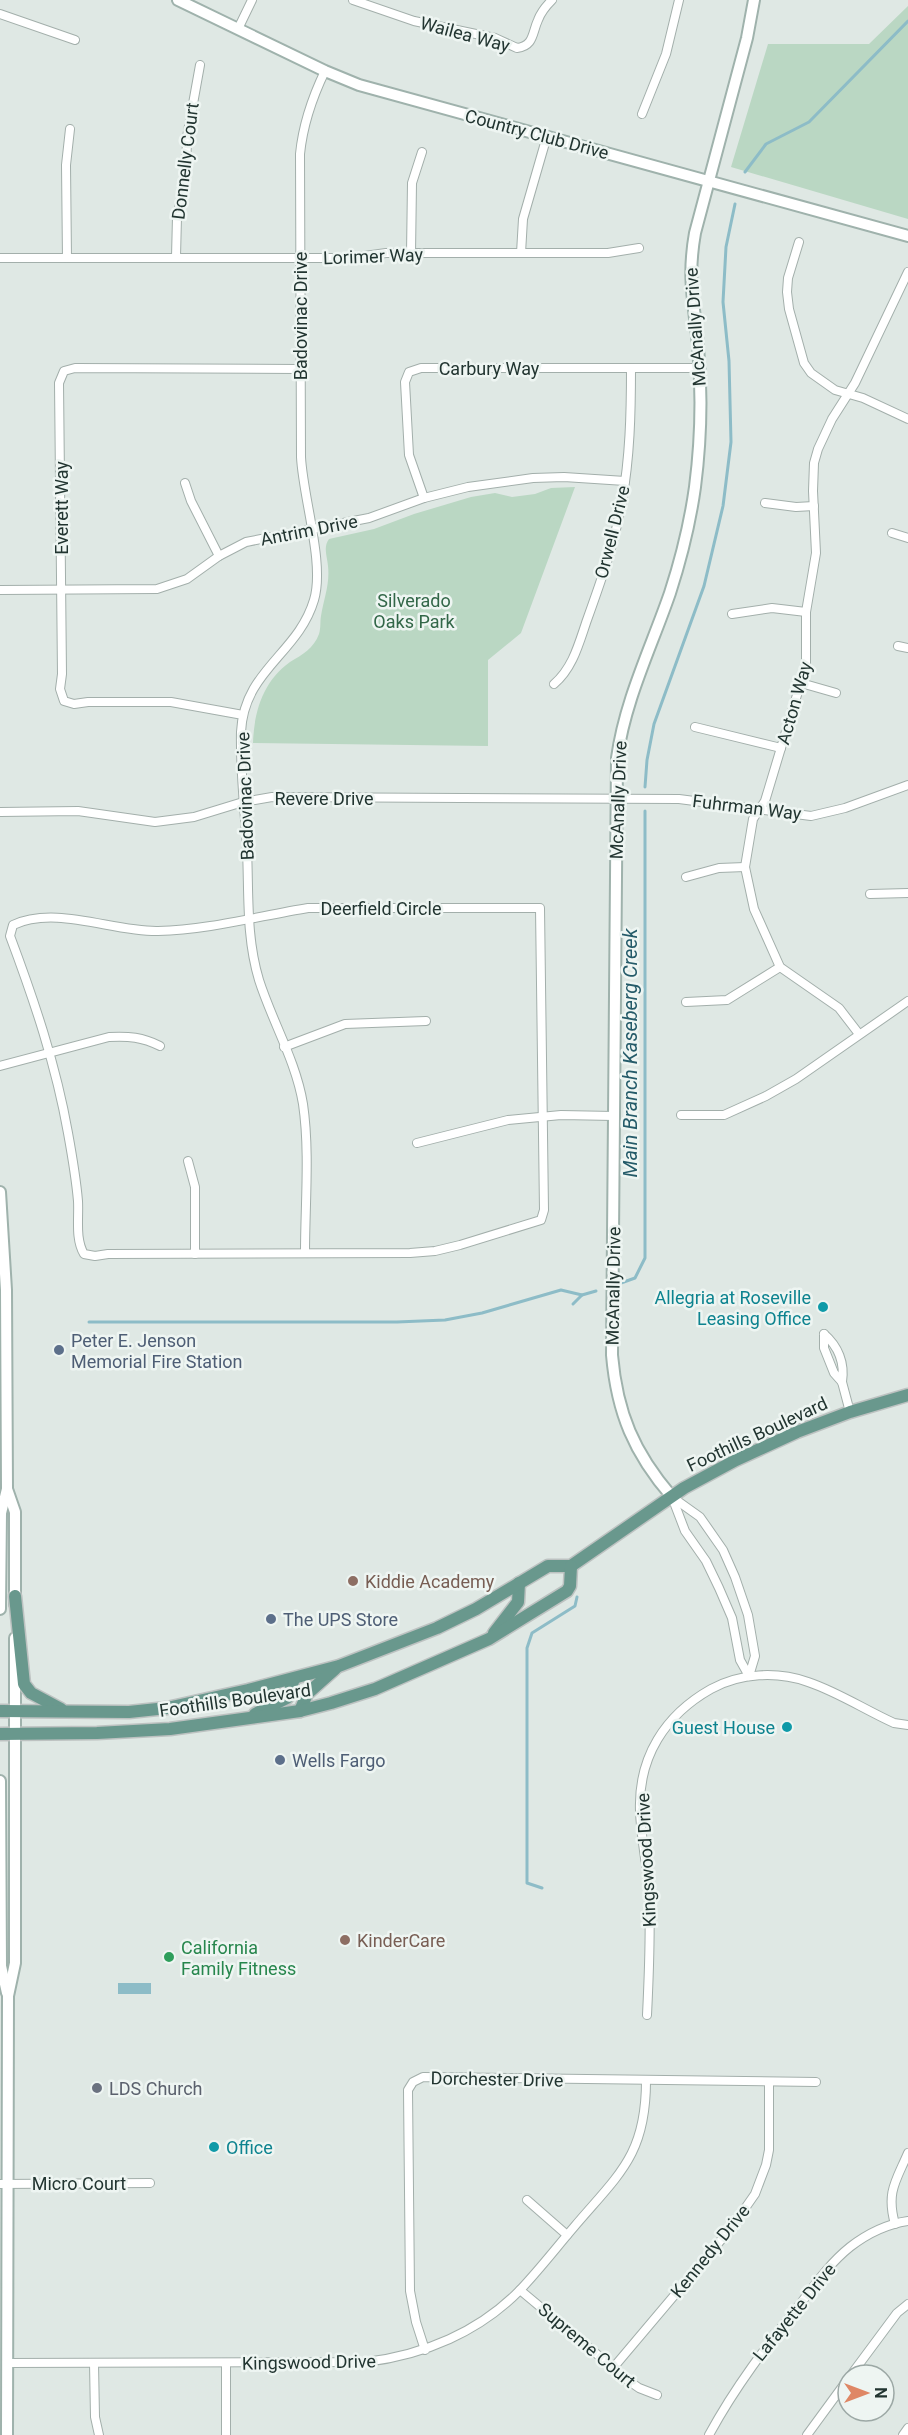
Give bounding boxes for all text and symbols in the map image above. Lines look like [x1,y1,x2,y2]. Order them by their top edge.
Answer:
street label: Wailea Way [418,12,513,56]
street label: Donnelly Court [167,101,203,221]
street label: Country Club Drive [463,105,611,163]
street label: Lorimer Way [323,244,424,268]
street label: Badovinac Drive [290,252,311,380]
street label: McAnally Drive [680,267,710,387]
street label: Carbury Way [439,358,540,379]
street label: Everett Way [51,461,72,555]
street label: Orwell Drive [590,483,634,581]
street label: Antrim Drive [259,510,359,550]
park label: Silverado Oaks Park [373,590,456,632]
street label: Acton Way [772,659,816,747]
street label: Badovinac Drive [232,731,258,861]
street label: McAnally Drive [605,740,631,860]
street label: Revere Drive [274,788,374,809]
street label: Fuhrman Way [691,790,803,824]
street label: Deerfield Circle [321,898,441,919]
water label: Main Branch Kaseberg Creek [618,927,642,1177]
street label: McAnally Drive [601,1226,625,1346]
place label: Allegria at Roseville Leasing Office [655,1287,811,1329]
marker: Allegria at Roseville Leasing Office [816,1300,830,1314]
place label: Peter E. Jenson Memorial Fire Station [71,1330,243,1372]
marker: Peter E. Jenson Memorial Fire Station [52,1343,66,1357]
street label: Foothills Boulevard [683,1392,831,1476]
place label: Kiddie Academy [365,1571,495,1592]
marker: Kiddie Academy [346,1574,360,1588]
place label: The UPS Store [283,1609,398,1630]
marker: The UPS Store [264,1612,278,1626]
street label: Foothills Boulevard [158,1679,312,1721]
place label: Guest House [672,1717,775,1738]
marker: Guest House [780,1720,794,1734]
place label: Wells Fargo [292,1750,386,1771]
marker: Wells Fargo [273,1753,287,1767]
street label: Kingswood Drive [632,1792,660,1928]
place label: KinderCare [357,1930,445,1951]
marker: KinderCare [338,1933,352,1947]
place label: California Family Fitness [181,1937,296,1979]
marker: California Family Fitness [162,1950,176,1964]
street label: Dorchester Drive [431,2067,563,2091]
place label: LDS Church [109,2078,202,2099]
marker: LDS Church [90,2081,104,2095]
place label: Office [226,2137,273,2158]
marker: Office [207,2140,221,2154]
street label: Micro Court [32,2173,126,2194]
street label: Kennedy Drive [666,2200,754,2302]
street label: Lafayette Drive [748,2259,840,2365]
street label: Supreme Court [534,2298,640,2392]
street label: Kingswood Drive [242,2350,376,2374]
north arrow [836,2363,896,2423]
text: N [871,2387,890,2399]

